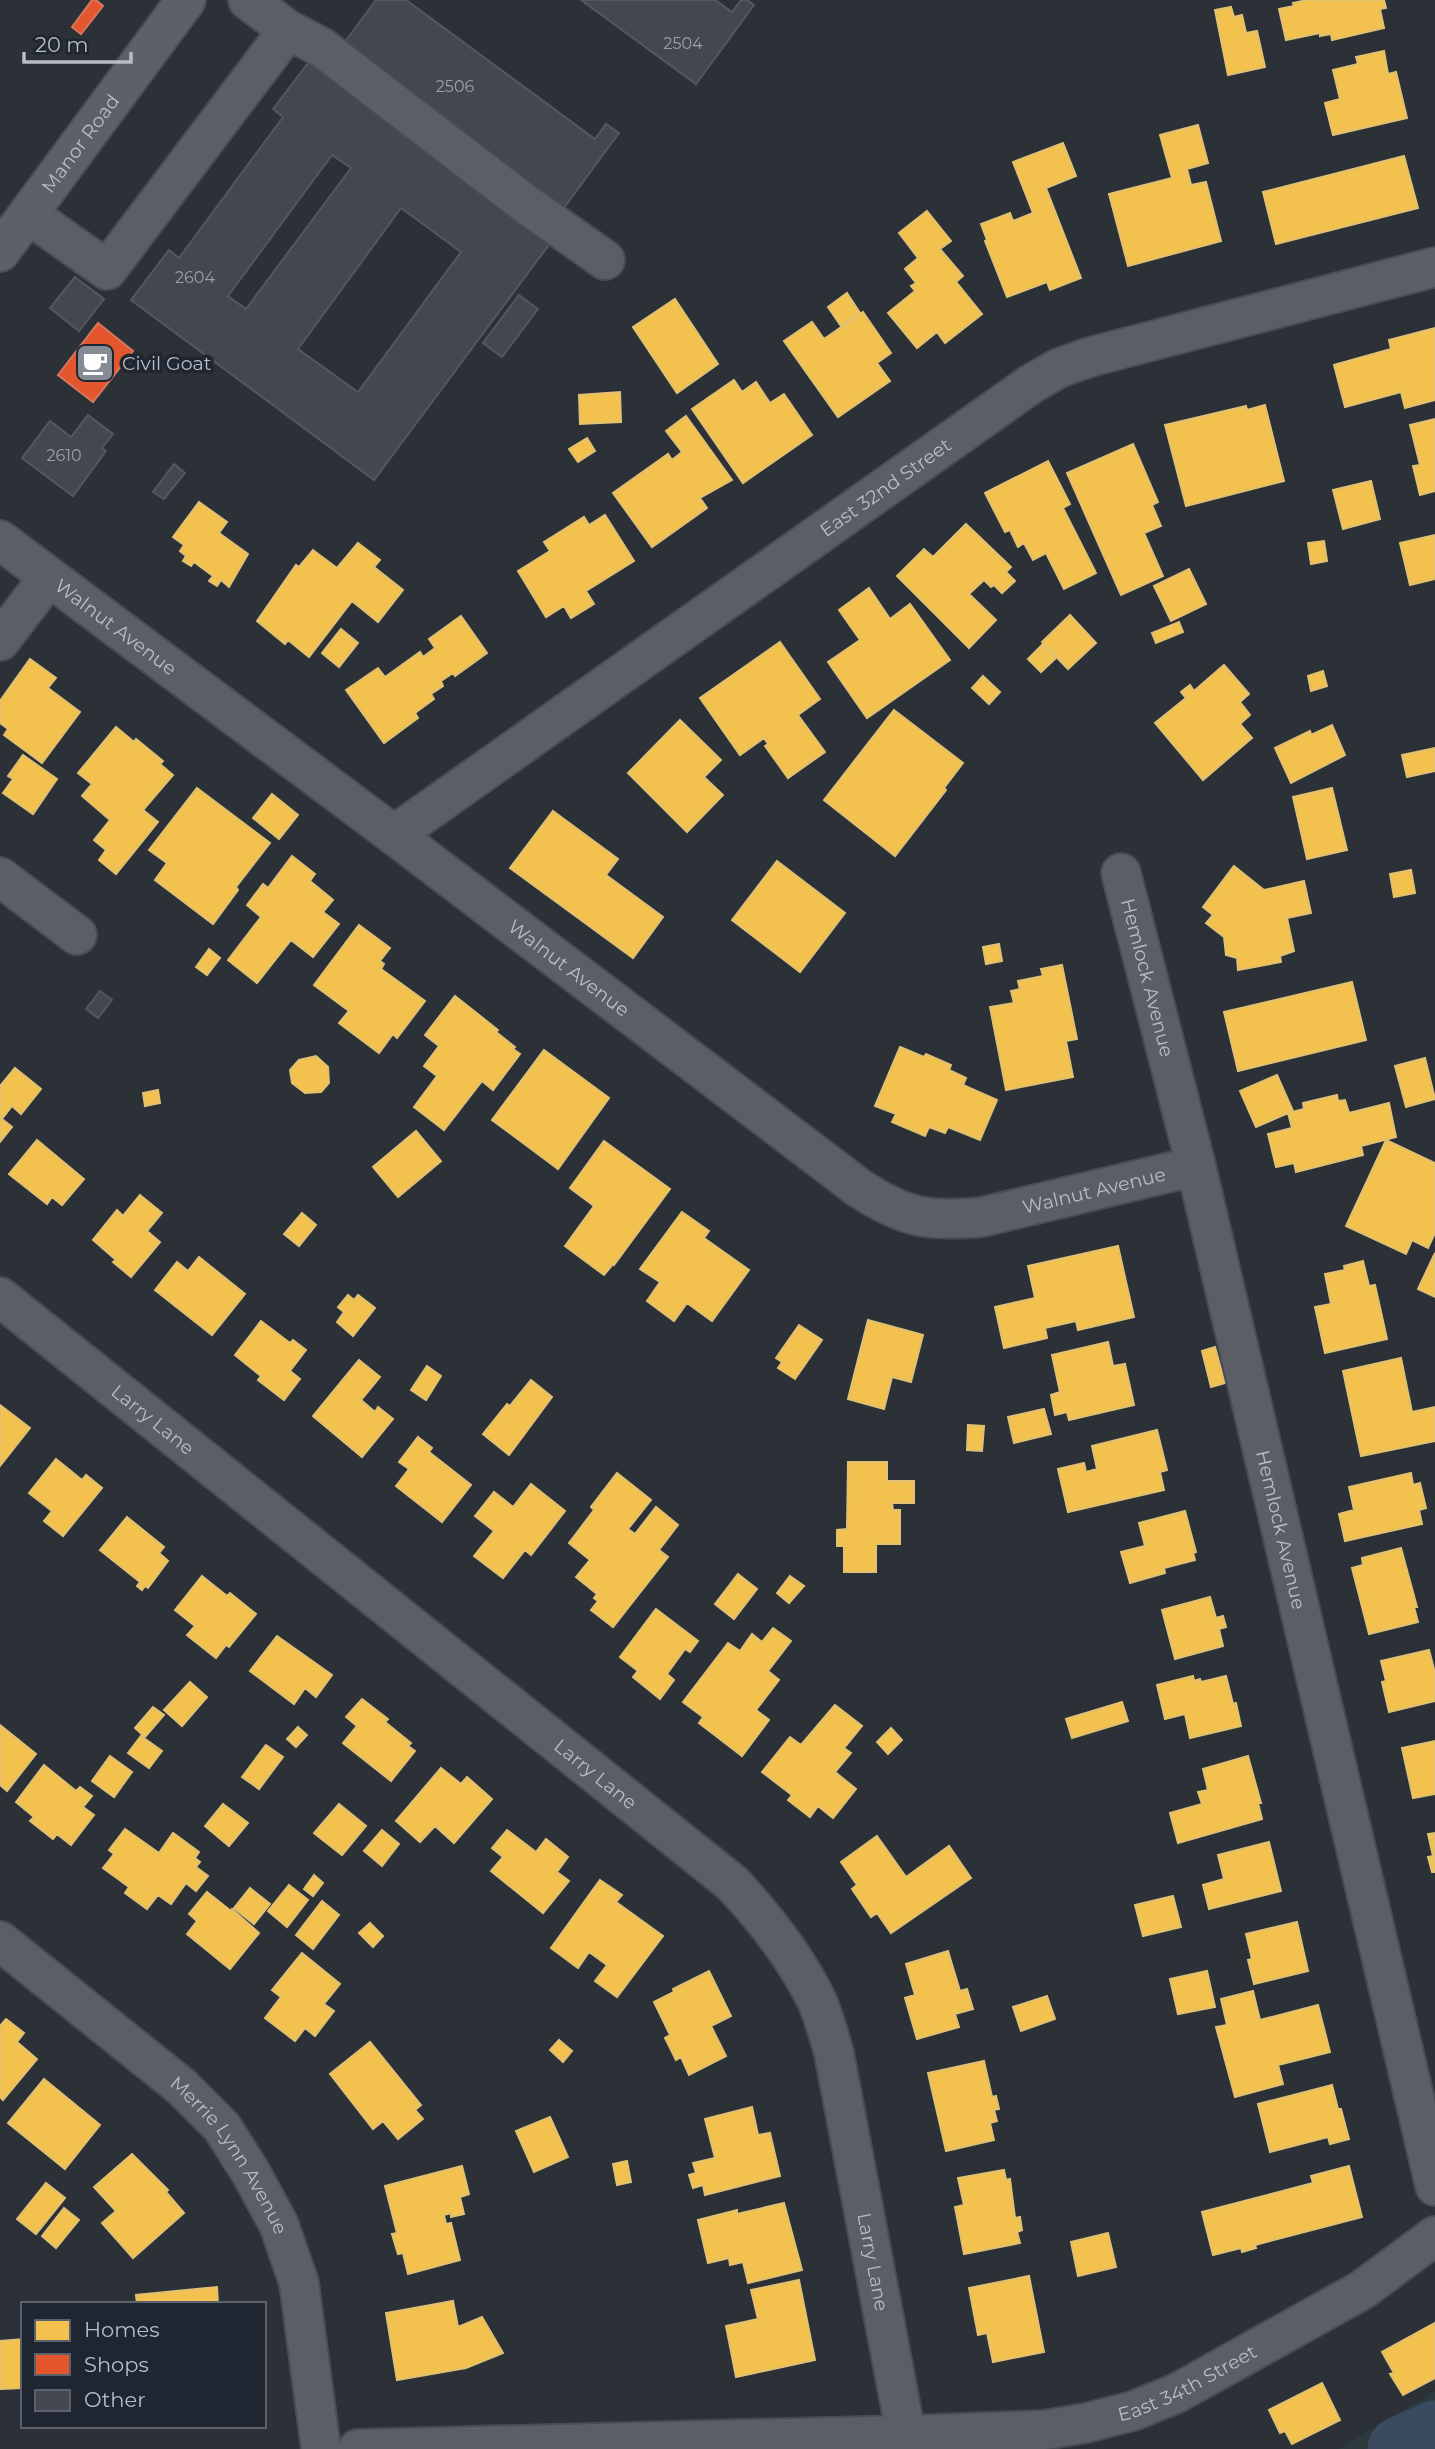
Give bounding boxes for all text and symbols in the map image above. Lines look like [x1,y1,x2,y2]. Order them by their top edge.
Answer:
scale bar [24,21,131,65]
text: 20 m [35,32,89,57]
house number: 2504 [663,34,703,53]
house number: 2506 [436,77,474,96]
street label: Manor Road [37,90,124,197]
house number: 2604 [175,268,215,287]
cafe icon: Civil Goat [74,342,116,384]
place label: Civil Goat [122,352,212,375]
street label: East 32nd Street [816,433,956,542]
house number: 2610 [46,446,82,465]
street label: Walnut Avenue [50,574,181,680]
street label: Hemlock Avenue [1116,896,1179,1059]
street label: Walnut Avenue [503,915,634,1022]
street label: Walnut Avenue [1020,1163,1168,1219]
street label: Larry Lane [107,1380,199,1460]
street label: Hemlock Avenue [1251,1448,1311,1612]
street label: Larry Lane [549,1734,641,1814]
street label: Merrie Lynn Avenue [166,2071,292,2237]
street label: Larry Lane [852,2211,893,2313]
legend [21,2302,266,2428]
text: Homes [84,2317,159,2342]
street label: East 34th Street [1115,2340,1261,2426]
text: Shops [84,2352,149,2377]
text: Other [84,2387,146,2412]

